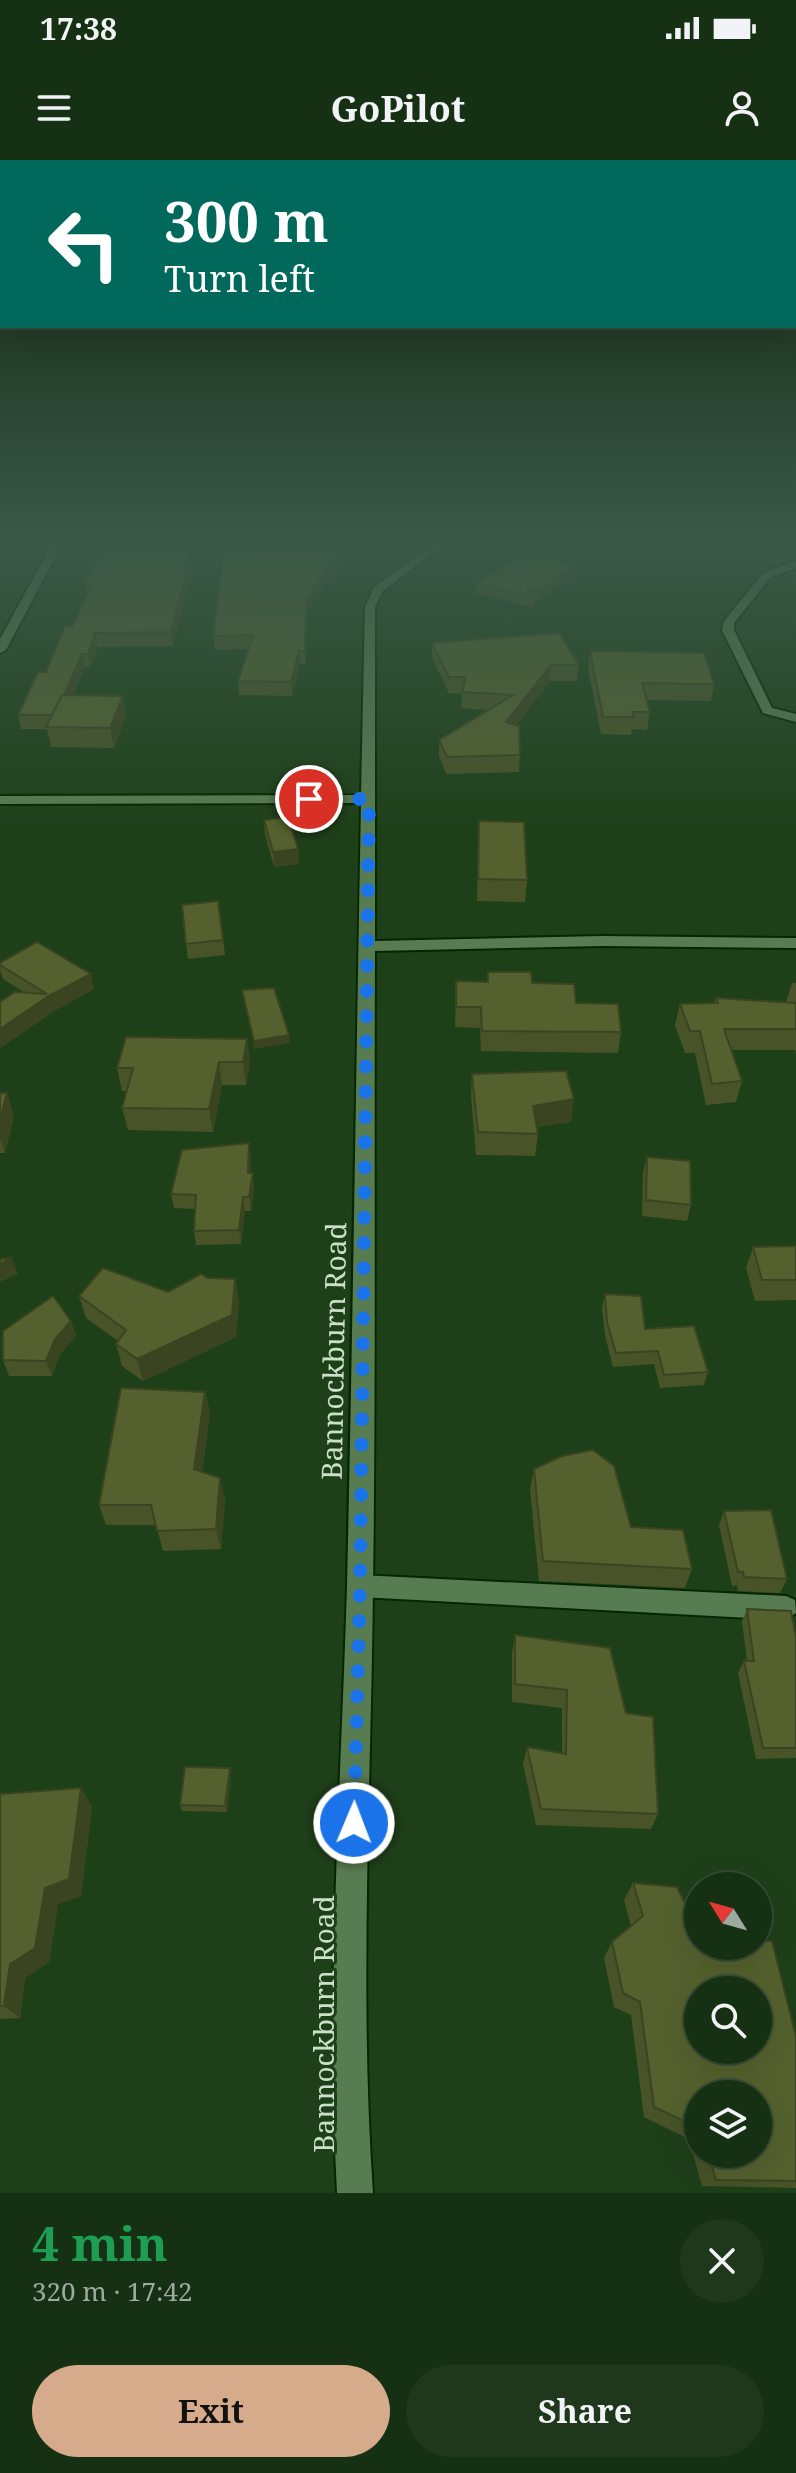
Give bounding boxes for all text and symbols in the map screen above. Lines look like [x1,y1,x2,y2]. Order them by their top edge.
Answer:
text: 17:38 [40,8,117,49]
text: GoPilot [331,84,465,133]
icon: menu [32,86,76,130]
icon: person [720,86,764,130]
text: 300 m [164,182,329,258]
icon: left [32,192,136,296]
text: Turn left [164,254,315,303]
pin [275,765,343,833]
icon: arrive [287,777,331,821]
street label: Bannockburn Road [312,1222,354,1480]
position arrow [312,1781,396,1865]
north arrow [684,1872,772,1960]
map controls [684,1872,772,2168]
street label: Bannockburn Road [304,1895,342,2153]
button: search [684,1976,772,2064]
button: layers [684,2080,772,2168]
text: 4 min [32,2210,168,2275]
button: close [680,2219,764,2303]
text: 320 m · 17:42 [32,2273,193,2309]
button: Exit [32,2365,390,2457]
button: Share [406,2365,764,2457]

